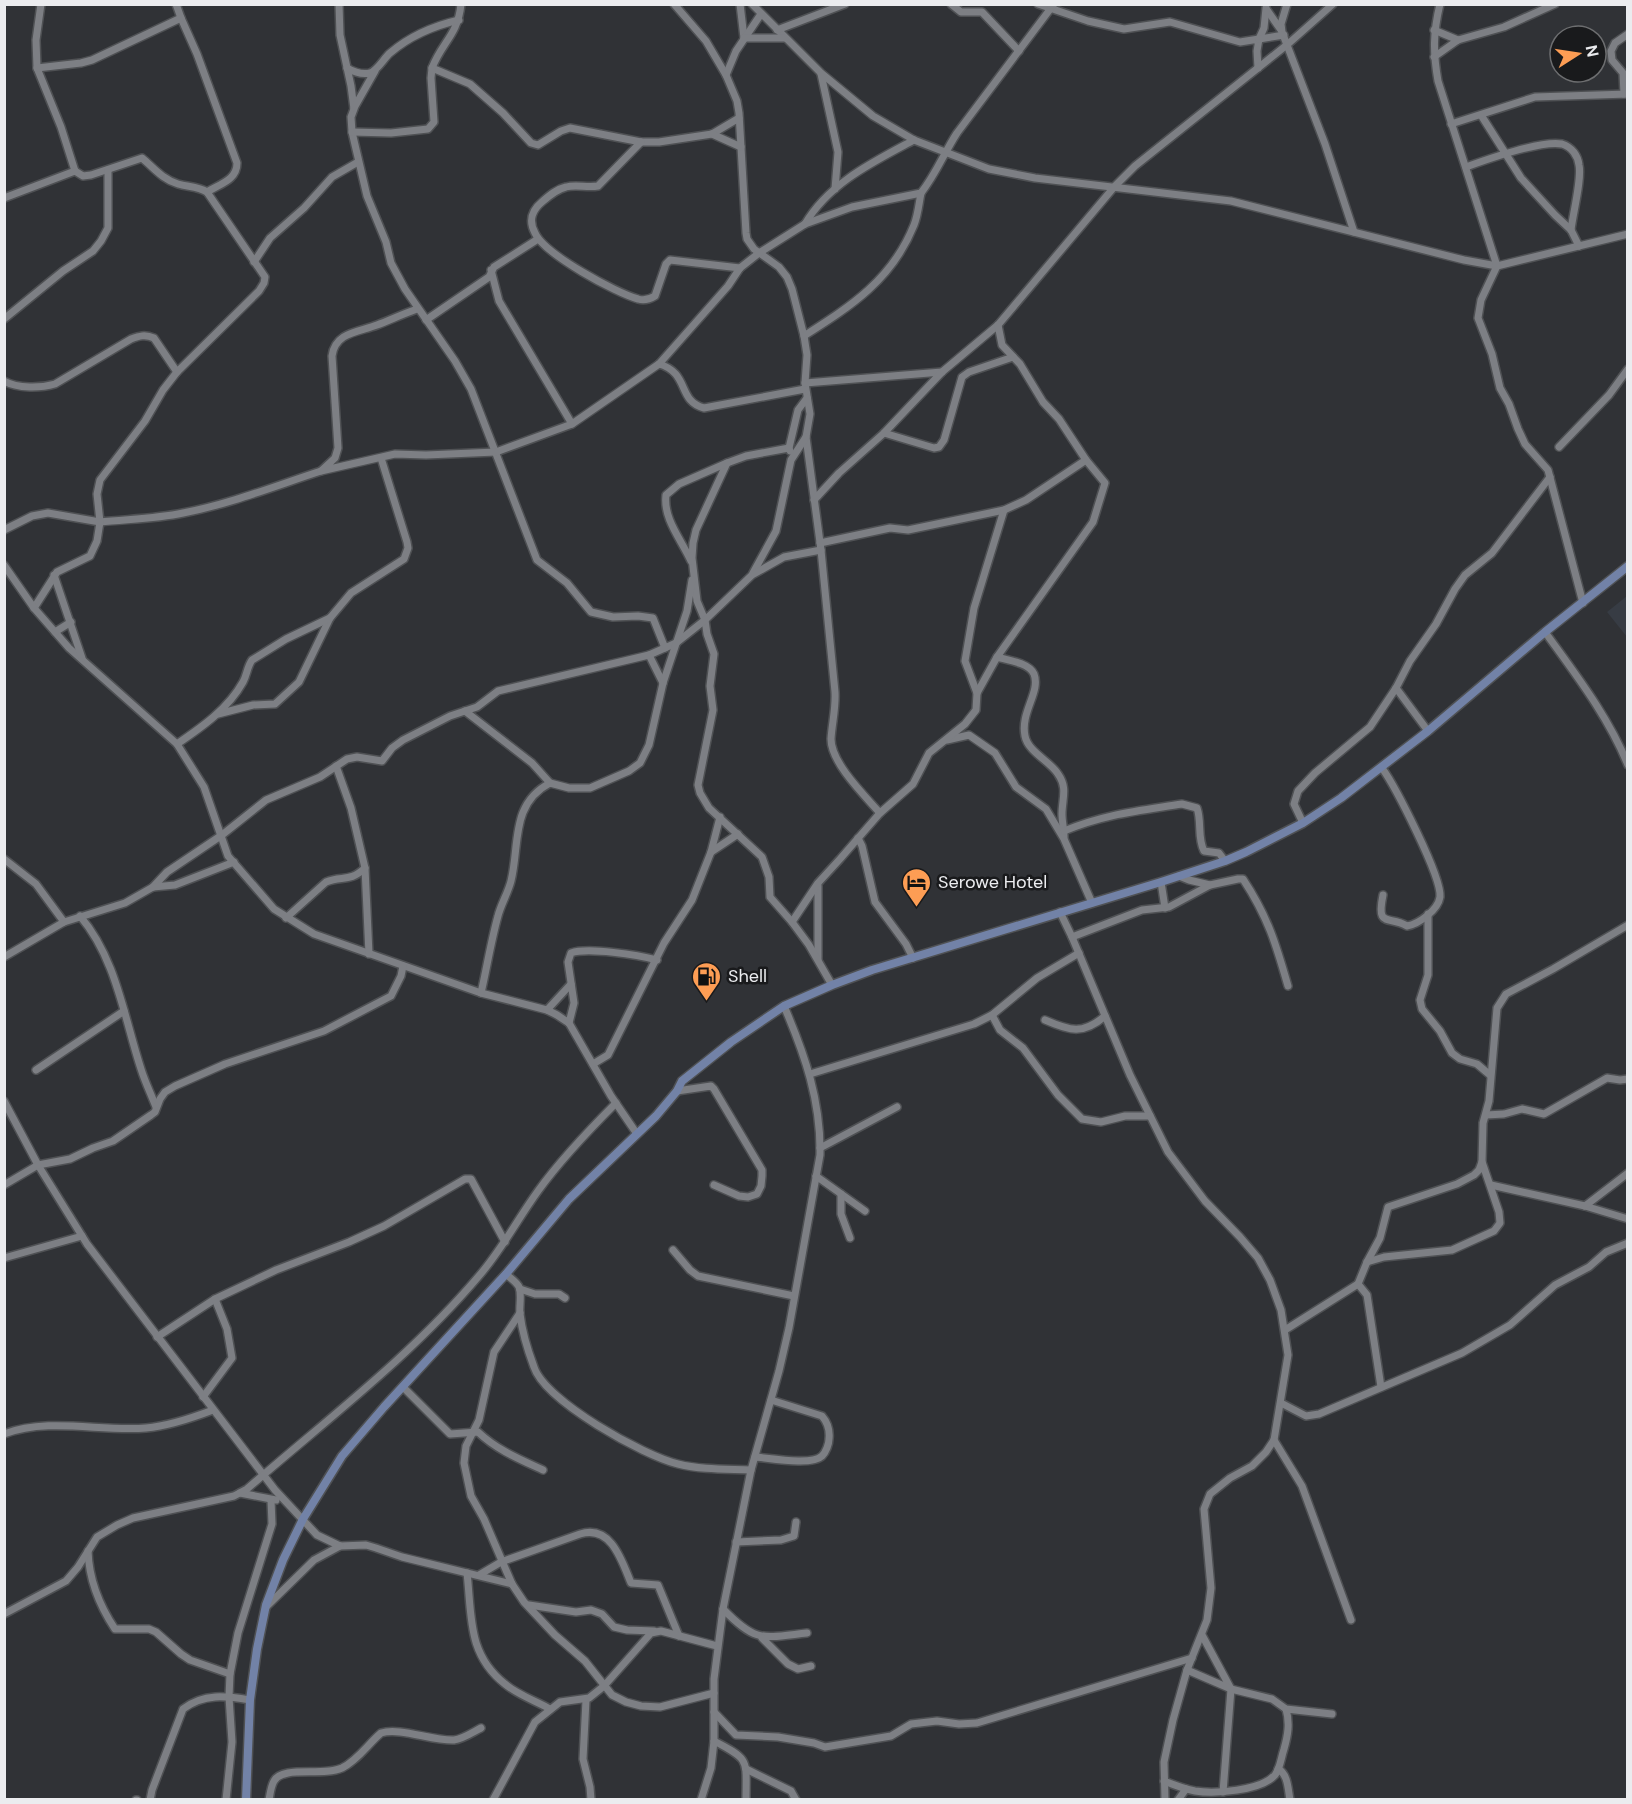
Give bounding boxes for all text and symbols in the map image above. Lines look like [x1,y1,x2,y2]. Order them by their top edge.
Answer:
north arrow [1548,24,1608,84]
text: N [1581,43,1604,59]
hotel icon: Serowe Hotel [901,866,933,908]
place label: Serowe Hotel [938,870,1047,894]
fuel station icon: Shell [691,960,723,1002]
place label: Shell [728,964,767,988]

